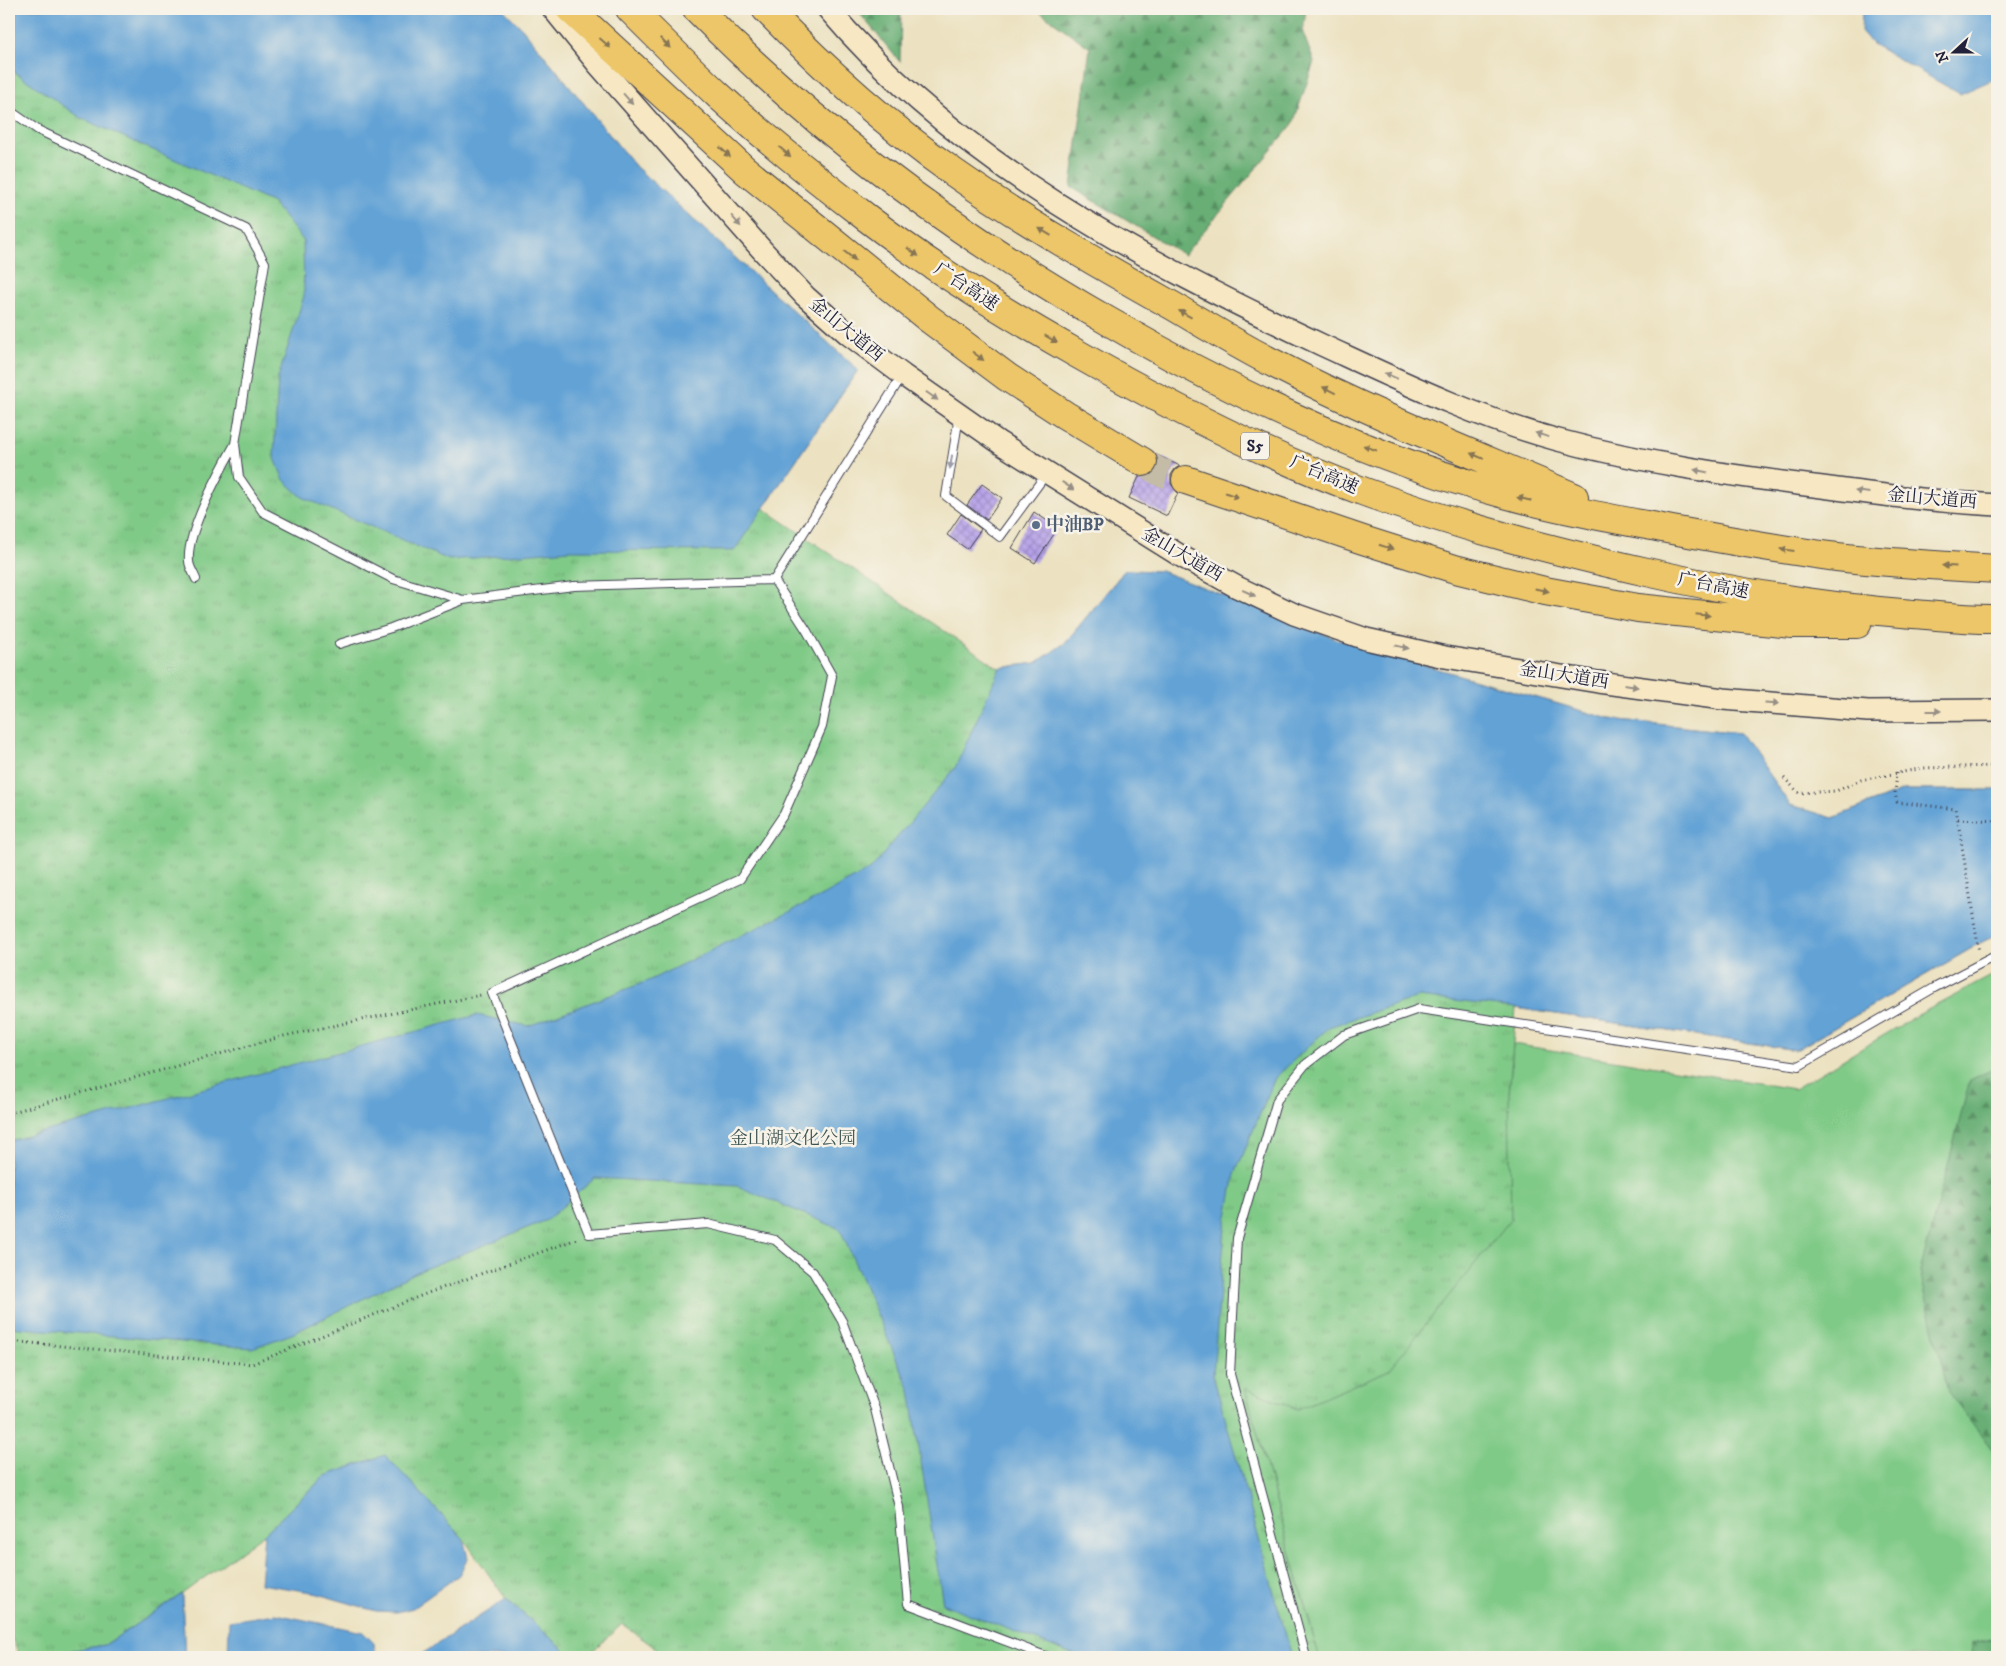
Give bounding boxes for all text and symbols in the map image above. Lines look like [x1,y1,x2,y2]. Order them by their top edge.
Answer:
north arrow [1928,28,1978,78]
one-way arrow [599,37,612,48]
one-way arrow [659,37,671,49]
text: N [1932,47,1953,65]
one-way arrow [623,92,634,105]
one-way arrow [719,146,731,158]
one-way arrow [778,147,791,158]
one-way arrow [730,214,742,226]
one-way arrow [1039,227,1052,236]
one-way arrow [907,247,920,257]
one-way arrow [844,250,857,261]
street label: 广台高速 [930,258,1002,316]
street label: 金山大道西 [804,293,888,367]
one-way arrow [1179,309,1192,318]
one-way arrow [1044,334,1057,343]
one-way arrow [971,350,984,361]
one-way arrow [1384,372,1398,380]
one-way arrow [1321,386,1336,394]
one-way arrow [926,391,939,401]
one-way arrow [1534,431,1549,439]
road number: S5 [1241,432,1269,460]
one-way arrow [1363,444,1377,452]
street label: 广台高速 [1287,451,1361,499]
one-way arrow [1470,451,1484,459]
one-way arrow [947,455,955,471]
one-way arrow [1692,466,1708,474]
one-way arrow [1061,481,1074,491]
street label: 金山大道西 [1886,484,1978,514]
one-way arrow [1853,488,1869,496]
one-way arrow [1225,491,1240,499]
one-way arrow [1517,495,1532,503]
place label: 中油BP [1046,514,1104,536]
marker: 中油BP [1030,519,1042,531]
street label: 金山大道西 [1138,523,1226,587]
one-way arrow [1378,544,1393,552]
one-way arrow [1779,546,1795,554]
one-way arrow [1940,562,1956,570]
street label: 广台高速 [1676,568,1750,604]
one-way arrow [1535,587,1551,595]
one-way arrow [1242,589,1256,597]
one-way arrow [1695,611,1711,619]
one-way arrow [1394,643,1409,651]
street label: 金山大道西 [1518,658,1610,694]
one-way arrow [1623,683,1639,691]
one-way arrow [1764,699,1780,707]
one-way arrow [1926,707,1942,715]
park label: 金山湖文化公园 [730,1128,856,1150]

